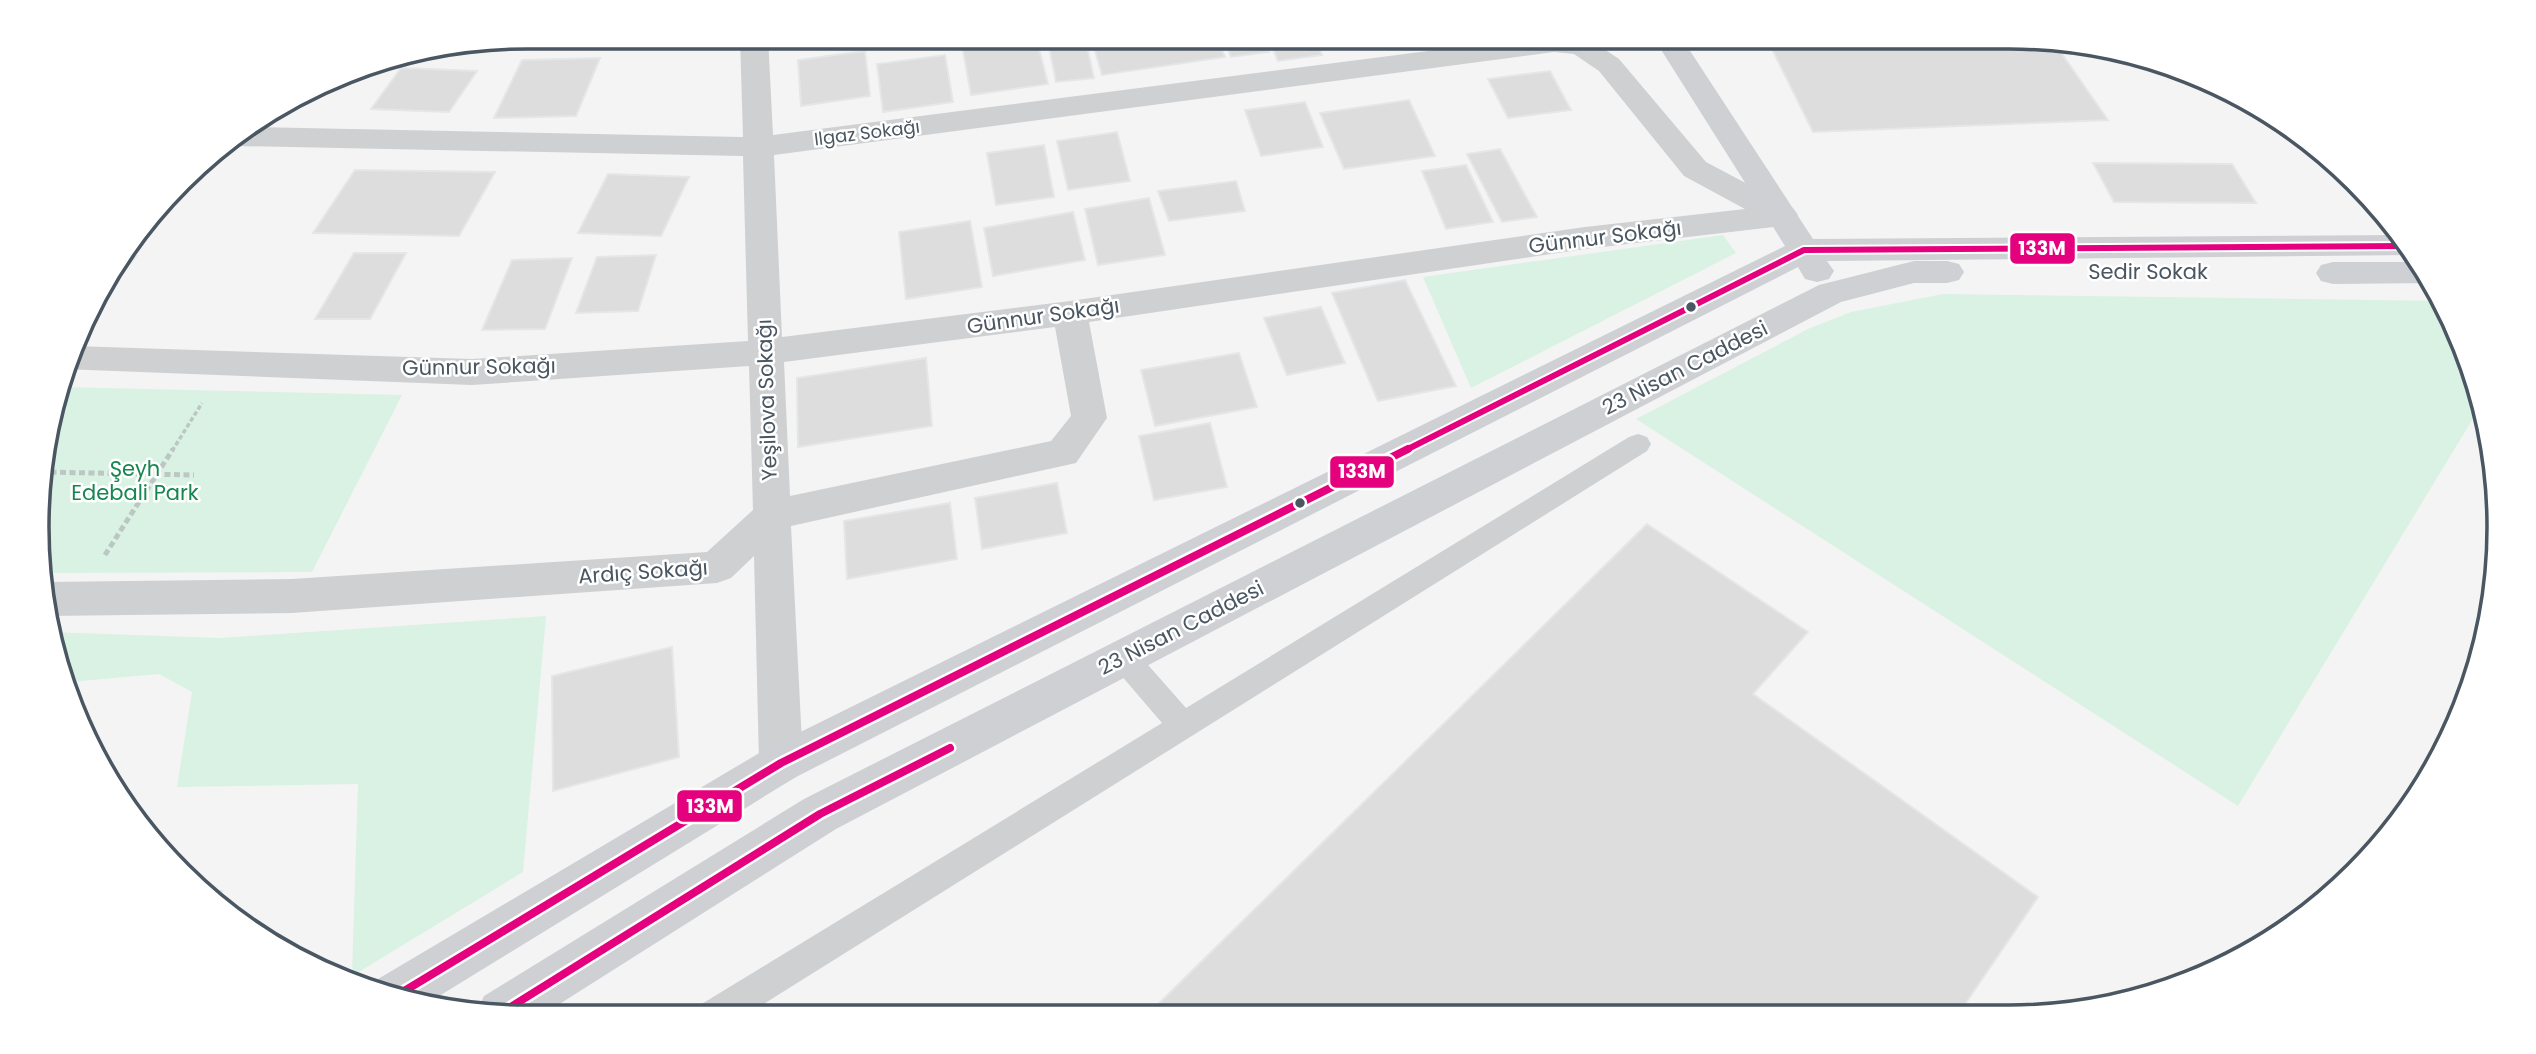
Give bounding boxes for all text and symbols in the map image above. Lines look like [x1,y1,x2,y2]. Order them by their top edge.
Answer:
street label: Ilgaz Sokağı [813,114,921,151]
street label: Günnur Sokağı [1527,213,1683,260]
line badge: 133M [2009,232,2076,265]
text: 133M [2018,235,2066,262]
street label: Sedir Sokak [2088,257,2208,286]
street label: Günnur Sokağı [965,290,1121,341]
unlabelled marker [1684,300,1698,314]
street label: 23 Nisan Caddesi [1597,313,1773,422]
street label: Yeşilova Sokağı [749,319,784,481]
street label: Günnur Sokağı [402,351,556,382]
park label: Şeyh Edebali Park [71,454,199,507]
line badge: 133M [1329,455,1395,489]
text: 133M [1338,458,1386,485]
unlabelled marker [1293,496,1307,510]
street label: Ardıç Sokağı [577,553,709,590]
street label: 23 Nisan Caddesi [1093,573,1269,682]
line badge: 133M [676,789,743,823]
text: 133M [686,793,734,820]

